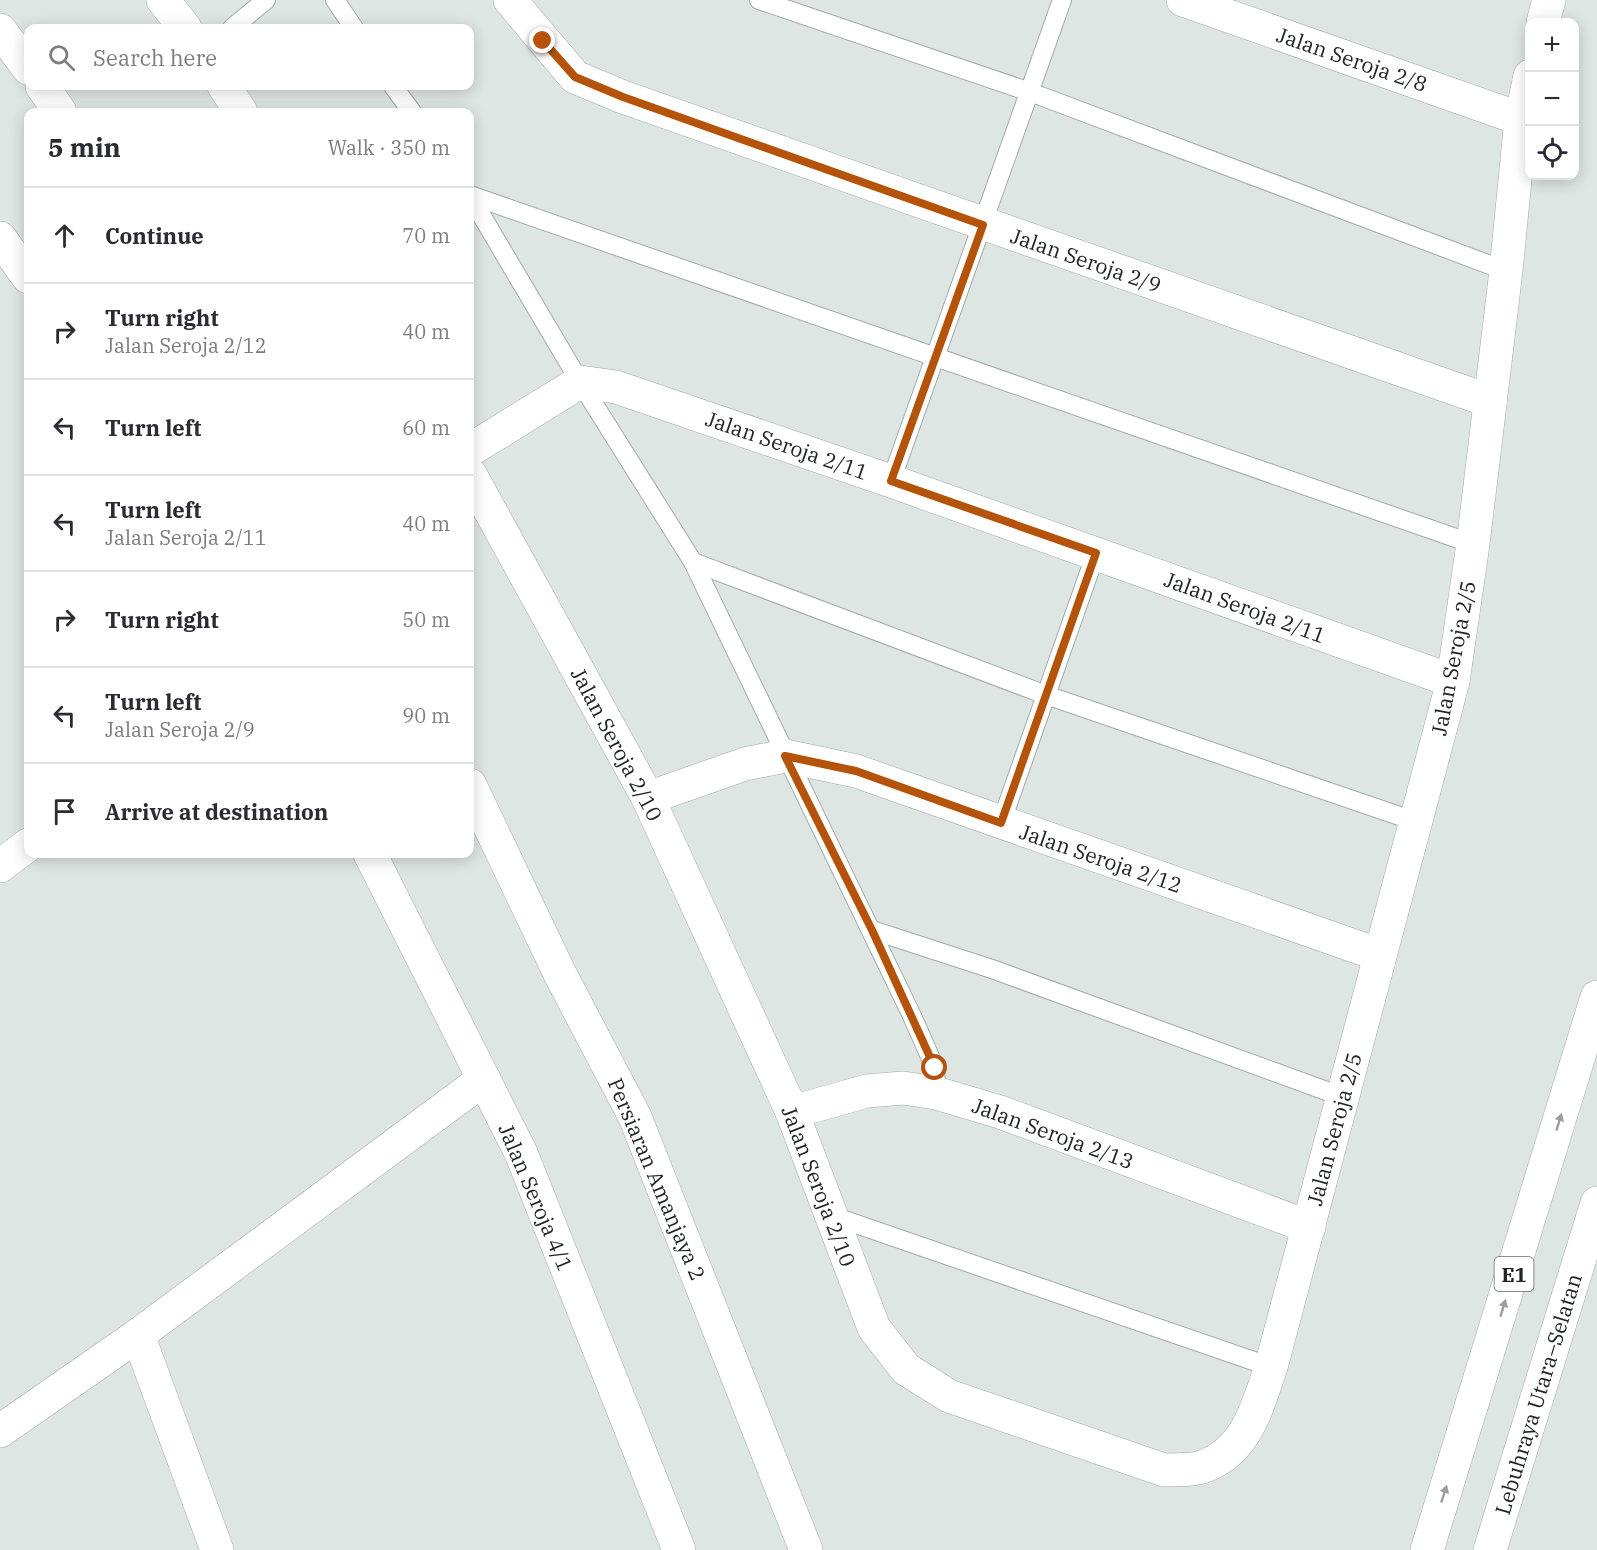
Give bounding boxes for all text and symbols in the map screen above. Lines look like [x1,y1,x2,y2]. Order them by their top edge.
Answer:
map controls [1525,18,1579,180]
button: + [1525,18,1579,72]
street label: Jalan Seroja 2/8 [1273,20,1431,98]
search box [24,24,474,90]
route end [529,27,555,53]
icon: search [45,41,78,74]
text: Search here [93,43,217,72]
button: − [1525,72,1579,126]
button: locate [1525,126,1579,180]
text: 5 min [48,130,121,164]
text: Walk · 350 m [328,134,450,161]
icon: ahead [48,219,81,252]
text: Continue [105,221,204,250]
street label: Jalan Seroja 2/9 [1007,221,1165,299]
text: 70 m [402,222,450,249]
text: Turn right [105,303,219,332]
icon: right [48,315,81,348]
text: 40 m [402,318,450,345]
text: Jalan Seroja 2/12 [105,332,267,359]
street label: Jalan Seroja 2/11 [702,404,872,486]
icon: left [48,411,81,444]
text: Turn left [105,413,201,442]
text: 60 m [402,414,450,441]
text: Turn left [105,495,201,524]
icon: left [48,507,81,540]
text: 40 m [402,510,450,537]
text: Jalan Seroja 2/11 [105,524,267,551]
street label: Jalan Seroja 2/11 [1160,565,1330,649]
street label: Jalan Seroja 2/5 [1424,578,1482,738]
icon: right [48,603,81,636]
text: Turn right [105,605,219,634]
text: 50 m [402,606,450,633]
street label: Jalan Seroja 2/10 [565,662,669,826]
text: Turn left [105,687,201,716]
icon: left [48,699,81,732]
text: 90 m [402,702,450,729]
text: Jalan Seroja 2/9 [105,716,255,743]
icon: arrive [48,795,81,828]
text: Arrive at destination [105,797,328,826]
street label: Jalan Seroja 2/12 [1016,817,1186,899]
street label: Jalan Seroja 2/5 [1300,1049,1368,1209]
route start [921,1054,947,1080]
street label: Persiaran Amanjaya 2 [602,1073,712,1285]
street label: Jalan Seroja 2/13 [968,1091,1138,1175]
street label: Jalan Seroja 2/10 [775,1102,863,1270]
one-way arrow [1555,1113,1564,1131]
street label: Jalan Seroja 4/1 [492,1119,580,1275]
road number: E1 [1494,1257,1534,1291]
street label: Lebuhraya Utara–Selatan [1488,1270,1588,1518]
one-way arrow [1499,1299,1508,1317]
one-way arrow [1440,1485,1449,1503]

